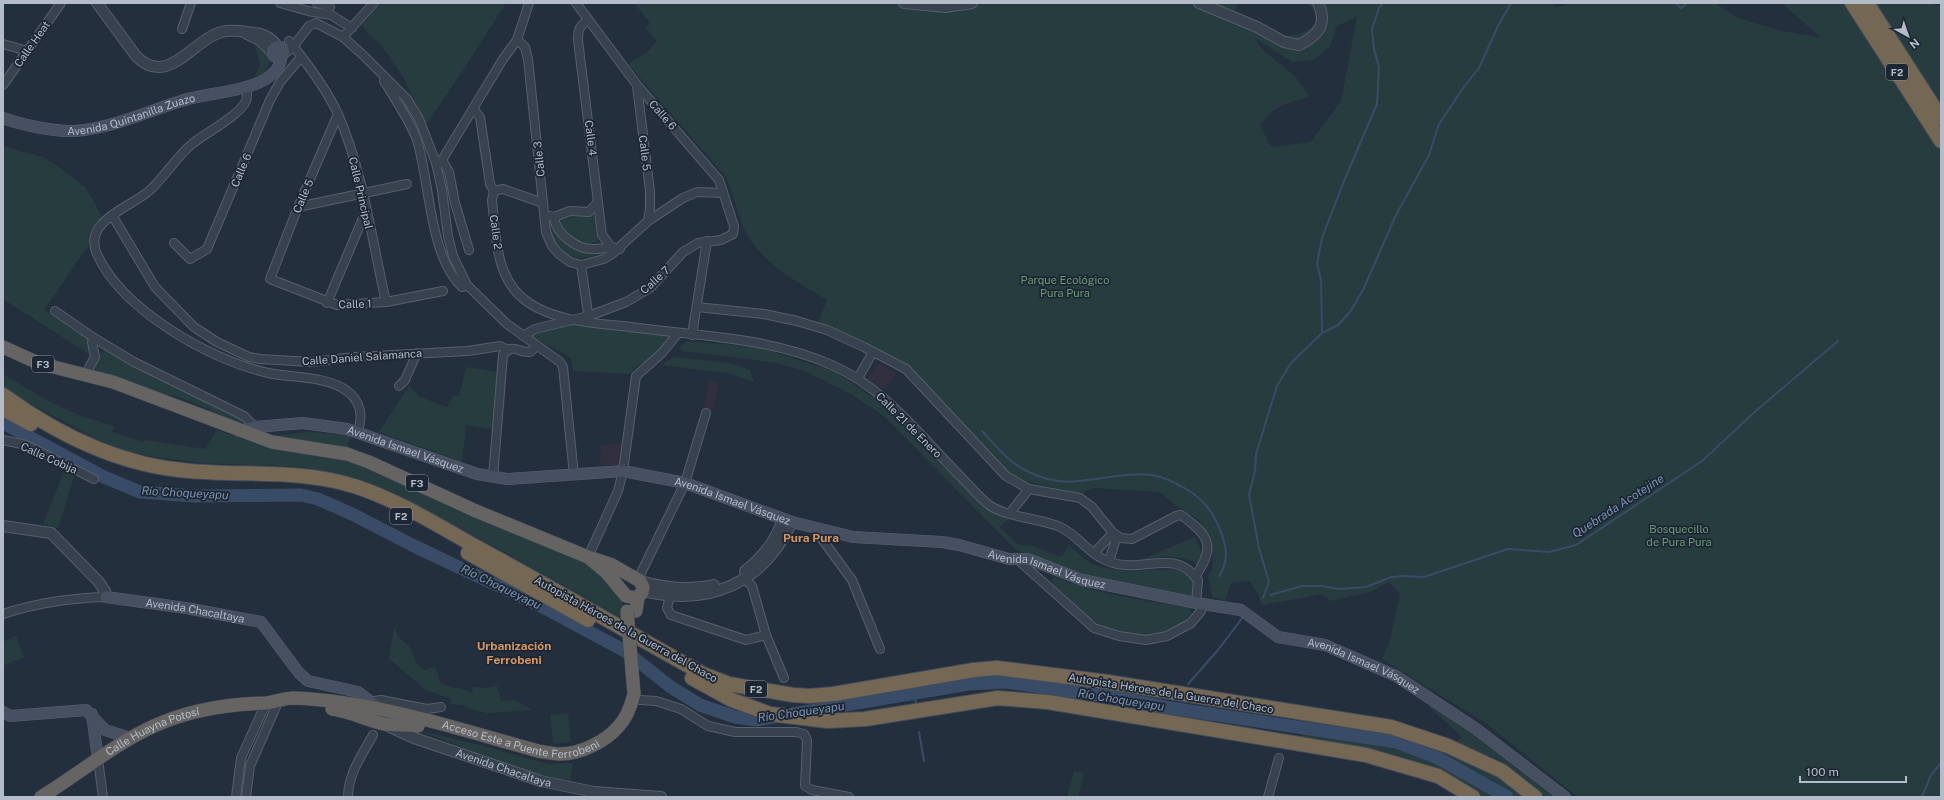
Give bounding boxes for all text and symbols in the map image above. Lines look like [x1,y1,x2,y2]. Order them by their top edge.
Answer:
north arrow [1888,16,1928,56]
street label: Calle Heat [12,19,52,69]
text: N [1907,36,1922,51]
road number: F2 [1886,64,1908,80]
street label: Avenida Quintanilla Zuazo [67,91,196,137]
street label: Calle 6 [647,98,679,132]
street label: Calle 4 [583,120,599,156]
street label: Calle 5 [637,135,653,171]
street label: Calle 3 [531,141,547,177]
street label: Calle 6 [229,151,254,189]
street label: Calle Principal [347,156,375,230]
street label: Calle 5 [291,177,315,215]
street label: Calle 2 [488,214,504,251]
street label: Calle 7 [638,263,672,296]
park label: Parque Ecológico Pura Pura [1021,274,1109,299]
street label: Calle 1 [338,297,372,311]
street label: Calle Daniel Salamanca [302,347,422,367]
road number: F3 [32,356,54,372]
street label: Calle 21 de Enero [874,390,944,460]
street label: Avenida Ismael Vásquez [346,424,465,475]
street label: Calle Cobija [19,440,79,476]
water label: Quebrada Acotejine [1570,471,1667,541]
road number: F3 [406,475,428,491]
street label: Avenida Ismael Vásquez [673,475,792,527]
water label: Río Choqueyapu [141,484,229,502]
road number: F2 [390,508,412,524]
park label: Bosquecillo de Pura Pura [1646,523,1712,548]
district label: Pura Pura [783,531,839,545]
street label: Avenida Ismael Vásquez [986,547,1107,591]
water label: Río Choqueyapu [459,562,544,613]
street label: Autopista Héroes de la Guerra del Chaco [532,573,720,685]
street label: Avenida Chacaltaya [145,596,245,625]
street label: Avenida Ismael Vásquez [1306,636,1422,696]
district label: Urbanización Ferrobeni [477,639,551,667]
street label: Autopista Héroes de la Guerra del Chaco [1068,671,1274,715]
road number: F2 [745,681,767,697]
water label: Río Choqueyapu [1077,686,1166,714]
water label: Río Choqueyapu [757,699,846,725]
street label: Calle Huayna Potosí [103,705,201,758]
street label: Acceso Este a Puente Ferrobeni [441,718,601,760]
street label: Avenida Chacaltaya [454,747,552,789]
scale bar [1800,758,1906,784]
text: 100 m [1806,765,1839,779]

